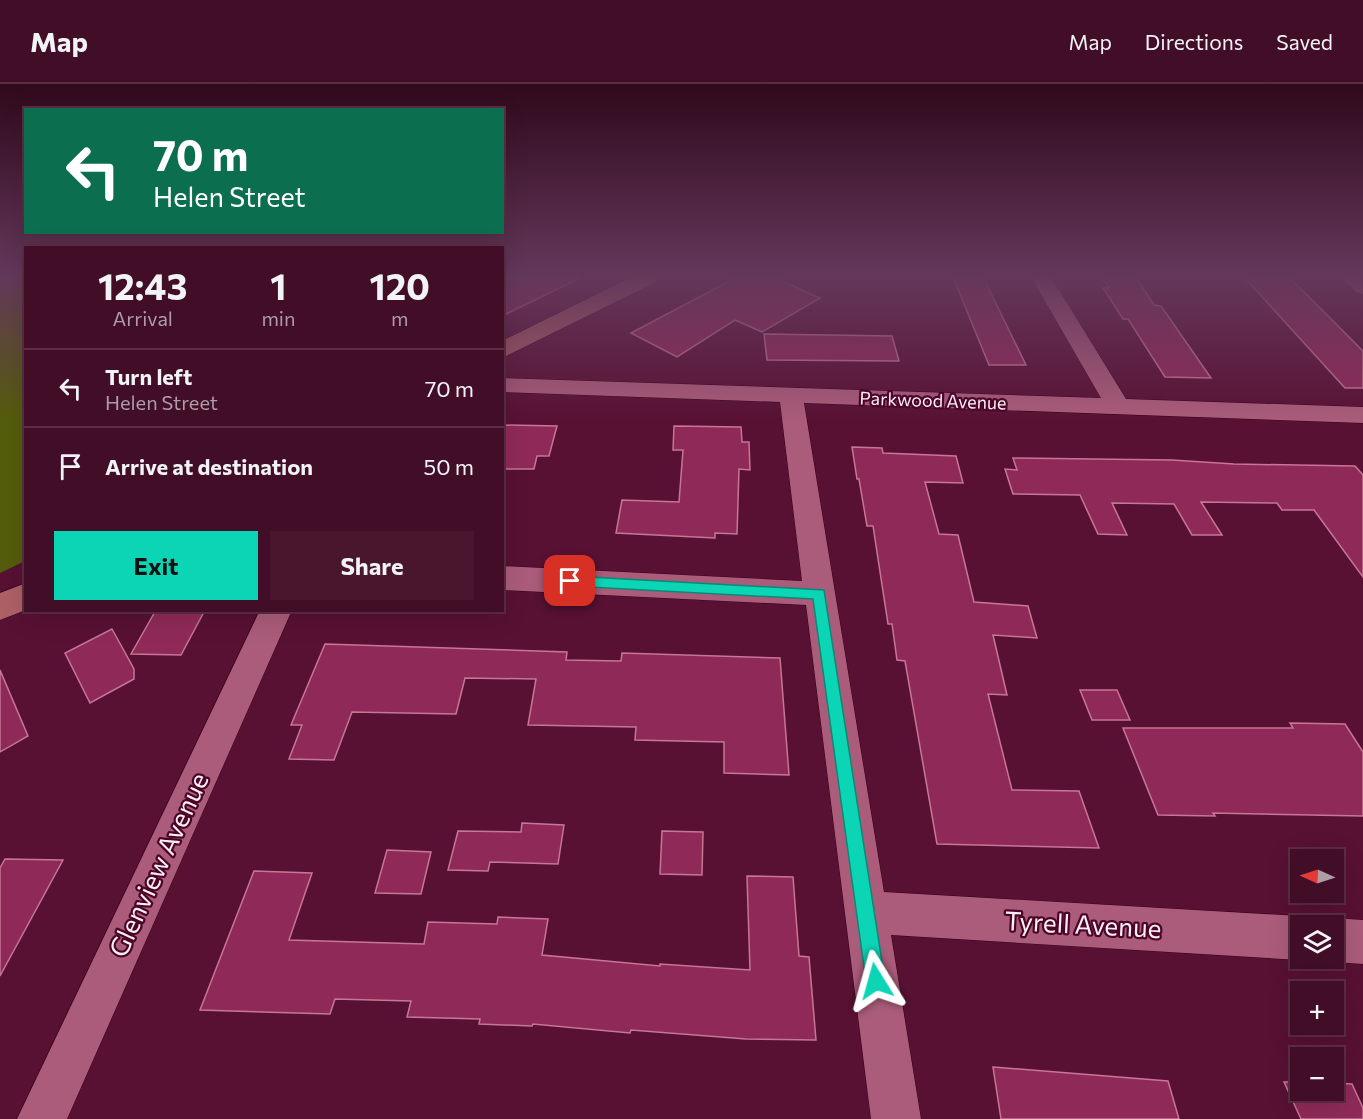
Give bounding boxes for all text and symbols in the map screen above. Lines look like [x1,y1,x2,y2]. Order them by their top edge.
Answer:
text: Map [30,24,88,58]
text: Map [1069,29,1112,54]
text: Directions [1145,29,1243,54]
text: Saved [1276,29,1333,54]
text: 70 m [153,128,248,180]
icon: left [54,132,132,210]
text: Helen Street [153,180,306,213]
text: 12:43 [98,263,187,307]
text: 1 [270,263,287,307]
text: 120 [369,263,430,307]
text: Arrival [112,306,173,330]
text: min [261,306,295,330]
text: m [391,306,408,330]
text: Turn left [105,363,192,390]
icon: left [54,372,87,405]
text: 70 m [425,375,474,402]
street label: Parkwood Avenue [859,386,1007,414]
text: Helen Street [105,390,218,414]
icon: arrive [54,450,87,483]
text: Arrive at destination [105,453,313,480]
text: 50 m [424,453,474,480]
button: Exit [54,531,258,600]
button: Share [270,531,474,600]
pin [544,555,595,606]
icon: arrive [553,564,586,597]
street label: Glenview Avenue [101,767,214,961]
north arrow [1290,849,1344,903]
map controls [1290,849,1344,1101]
street label: Tyrell Avenue [1004,904,1162,943]
button: layers [1290,915,1344,969]
position arrow [844,949,908,1013]
button: + [1290,981,1344,1035]
button: − [1290,1047,1344,1101]

